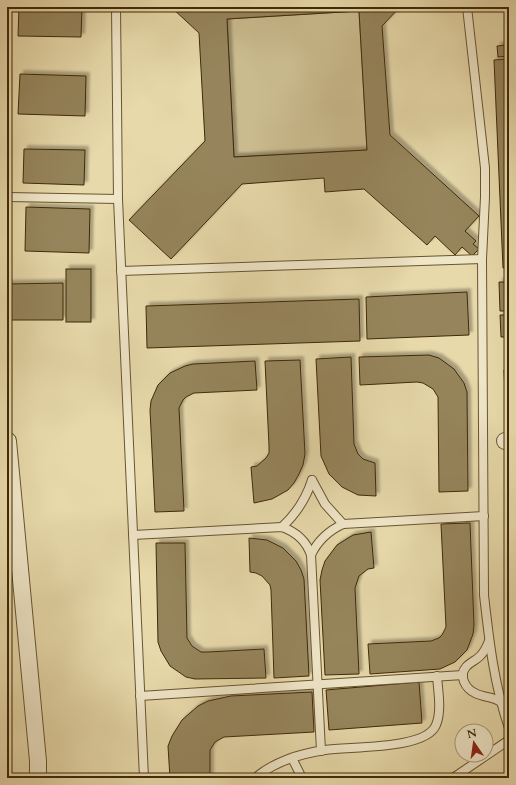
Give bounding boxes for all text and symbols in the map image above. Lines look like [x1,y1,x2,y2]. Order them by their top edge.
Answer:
north arrow [454,723,494,763]
text: N [466,725,479,742]

